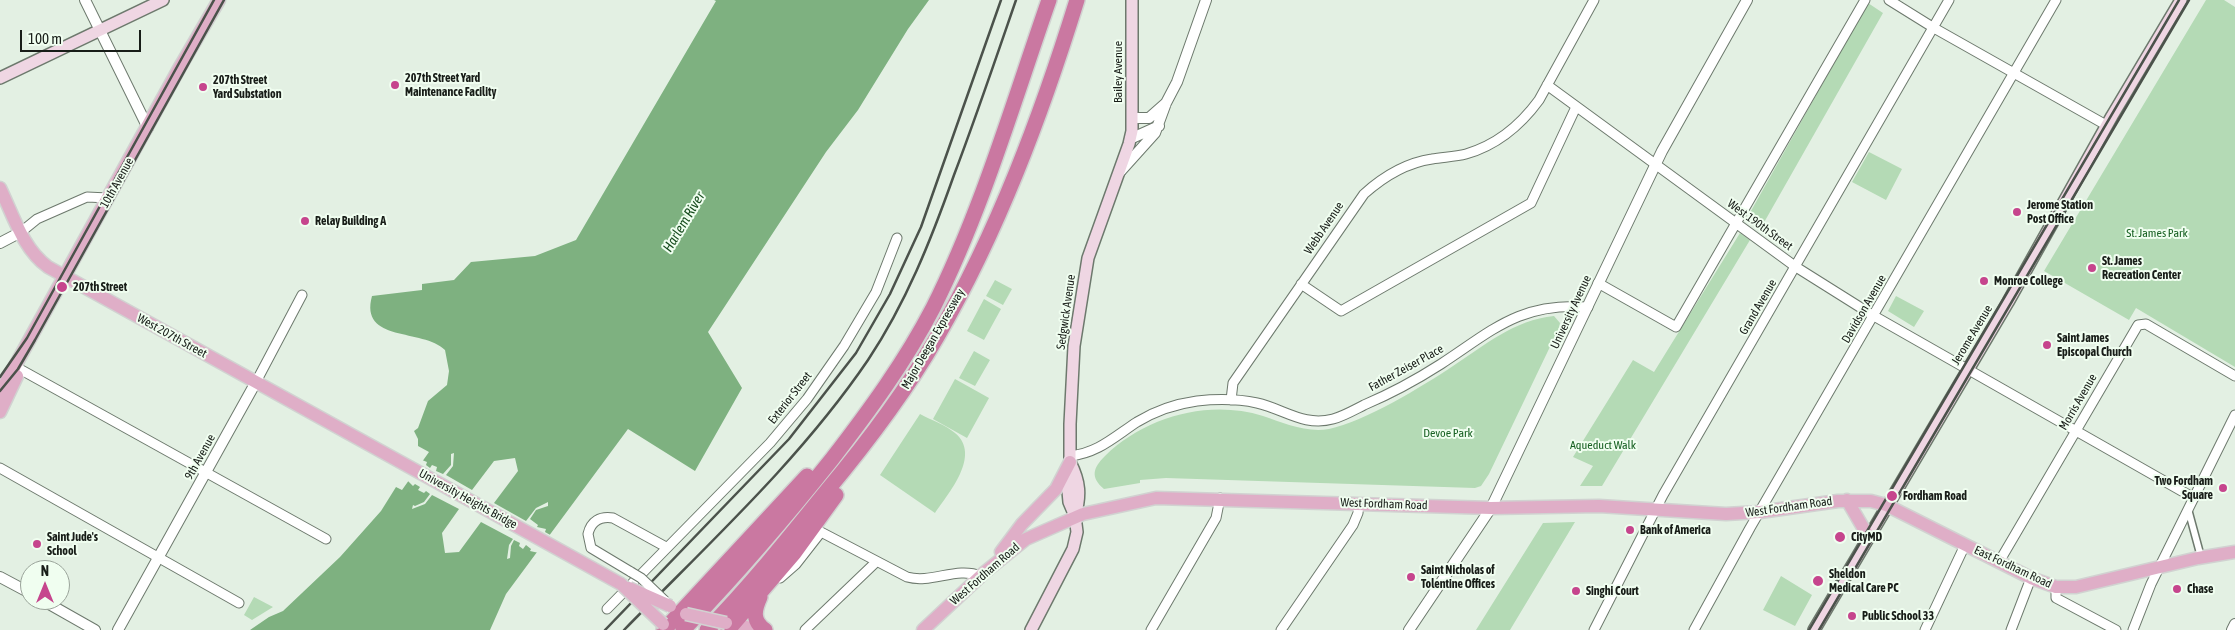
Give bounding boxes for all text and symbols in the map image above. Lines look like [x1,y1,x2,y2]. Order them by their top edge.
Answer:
scale bar [22,20,144,52]
text: 100 m [28,30,62,47]
street label: Bailey Avenue [1111,41,1125,103]
place label: 207th Street Yard Maintenance Facility [405,71,496,99]
place label: 207th Street Yard Substation [213,73,282,101]
marker: 207th Street Yard Maintenance Facility [389,79,401,91]
marker: 207th Street Yard Substation [197,81,209,93]
street label: 10th Avenue [97,155,137,211]
water label: Harlem River [660,189,708,255]
street label: West 190th Street [1725,196,1795,254]
place label: Jerome Station Post Office [2027,198,2093,226]
street label: Webb Avenue [1301,199,1347,257]
marker: Jerome Station Post Office [2011,206,2023,218]
place label: Relay Building A [315,214,386,228]
marker: Relay Building A [299,215,311,227]
park label: St. James Park [2126,226,2188,240]
place label: St. James Recreation Center [2102,254,2181,282]
marker: St. James Recreation Center [2086,262,2098,274]
street label: Davidson Avenue [1839,272,1889,346]
street label: Sedgwick Avenue [1054,273,1078,351]
street label: University Avenue [1548,273,1594,351]
place label: Monroe College [1994,274,2063,288]
marker: Monroe College [1978,275,1990,287]
street label: Grand Avenue [1736,277,1780,337]
marker: 207th Street [55,280,69,294]
place label: 207th Street [73,280,127,294]
street label: Major Deegan Expressway [898,286,968,392]
street label: Jerome Avenue [1948,302,1996,368]
street label: West 207th Street [135,311,209,361]
place label: Saint James Episcopal Church [2057,331,2132,359]
marker: Saint James Episcopal Church [2041,339,2053,351]
street label: Father Zeiser Place [1366,342,1446,394]
street label: Exterior Street [765,369,815,427]
street label: Morris Avenue [2056,371,2100,433]
park label: Devoe Park [1423,426,1473,440]
street label: 9th Avenue [182,432,218,482]
park label: Aqueduct Walk [1570,438,1636,452]
street label: University Heights Bridge [416,466,520,532]
place label: Two Fordham Square [2154,474,2213,502]
marker: Two Fordham Square [2217,482,2229,494]
marker: Fordham Road [1885,489,1899,503]
place label: Fordham Road [1903,489,1967,503]
street label: West Fordham Road [1745,494,1833,520]
street label: West Fordham Road [1340,495,1428,513]
place label: Bank of America [1640,523,1711,537]
marker: Bank of America [1624,524,1636,536]
place label: Saint Jude's School [47,530,98,558]
marker: CityMD [1833,530,1847,544]
place label: CityMD [1851,530,1882,544]
marker: Saint Jude's School [31,538,43,550]
street label: West Fordham Road [947,540,1023,608]
street label: East Fordham Road [1972,543,2054,591]
north arrow [20,560,70,610]
text: N [41,563,49,579]
place label: Saint Nicholas of Tolentine Offices [1421,563,1495,591]
place label: Sheldon Medical Care PC [1829,567,1899,595]
marker: Saint Nicholas of Tolentine Offices [1405,571,1417,583]
marker: Sheldon Medical Care PC [1811,574,1825,588]
place label: Chase [2187,582,2213,596]
marker: Chase [2171,583,2183,595]
place label: Singhi Court [1586,584,1639,598]
marker: Singhi Court [1570,585,1582,597]
place label: Public School 33 [1862,609,1934,623]
marker: Public School 33 [1846,610,1858,622]

